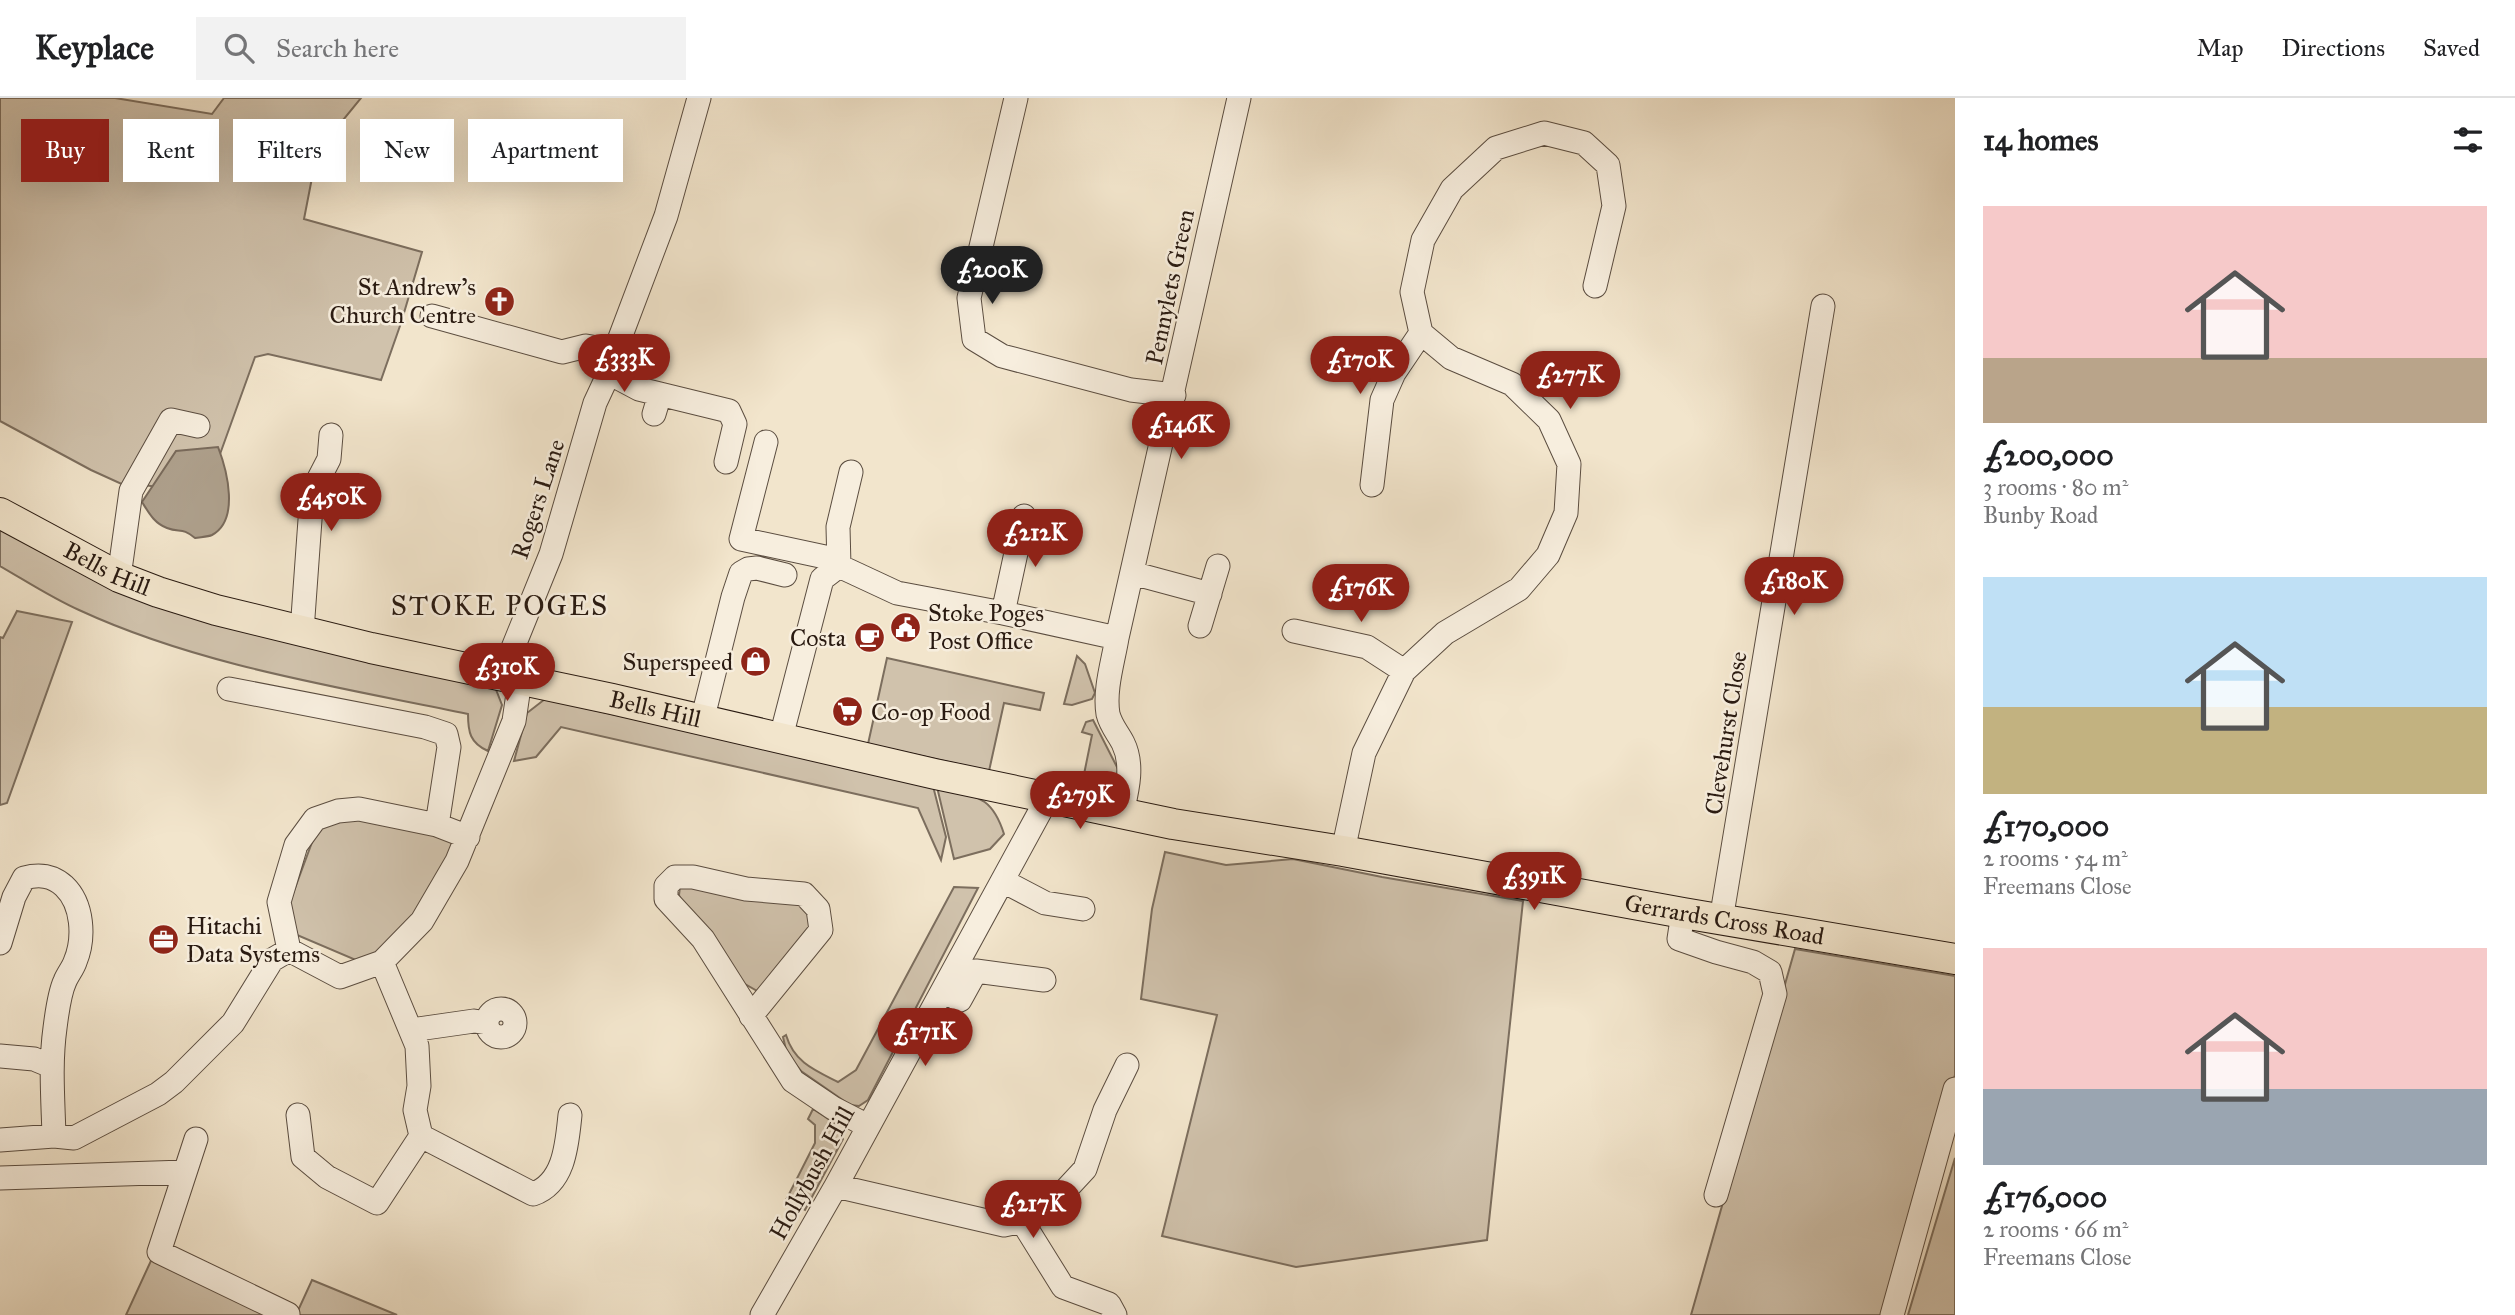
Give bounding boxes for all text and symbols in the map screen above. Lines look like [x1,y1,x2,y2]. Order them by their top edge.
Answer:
search box [196,17,686,80]
text: Keyplace [35,28,154,68]
icon: search [220,29,258,67]
text: Search here [276,32,399,64]
text: Map [2197,33,2244,63]
text: Directions [2282,33,2385,63]
text: Saved [2423,33,2480,63]
chip: Buy [21,119,109,182]
chip: Rent [123,119,219,182]
chip: Filters [233,119,346,182]
chip: New [360,119,454,182]
chip: Apartment [468,119,623,182]
icon: filters [2449,121,2487,159]
text: 14 homes [1983,122,2098,158]
street label: Pennylets Green [1139,207,1201,367]
pin: £200K [943,246,1041,306]
icon: home [2172,252,2298,378]
text: £200K [957,255,1027,283]
place label: St Andrew's Church Centre [330,272,476,330]
church icon: St Andrew's Church Centre [482,284,516,318]
pin: £333K [575,334,673,394]
pin: £170K [1311,336,1409,396]
text: £333K [594,343,654,371]
text: £170K [1326,345,1394,373]
pin: £277K [1521,352,1619,411]
text: £277K [1536,360,1604,388]
pin: £146K [1132,402,1230,461]
text: £146K [1148,410,1214,438]
street label: Rogers Lane [505,435,571,563]
text: £200,000 [1983,437,2114,473]
text: 3 rooms · 80 m² [1983,473,2128,501]
pin: £450K [282,474,380,533]
text: £450K [296,482,366,510]
text: Bunby Road [1983,501,2098,529]
pin: £212K [986,510,1084,569]
text: £212K [1003,518,1067,546]
street label: Bells Hill [58,535,155,603]
pin: £180K [1745,558,1843,617]
pin: £176K [1312,564,1410,624]
text: £180K [1760,566,1828,594]
text: £176K [1328,573,1394,601]
district label: STOKE POGES [391,588,609,623]
place label: Stoke Poges Post Office [928,598,1044,656]
public building icon: Stoke Poges Post Office [888,610,922,644]
cafe icon: Costa [852,621,886,655]
place label: Costa [790,623,847,653]
icon: home [2172,623,2298,749]
pin: £310K [458,644,556,703]
shop icon: Superspeed [739,645,773,679]
place label: Superspeed [623,647,733,677]
street label: Clevehurst Close [1698,649,1754,817]
text: £310K [475,652,539,680]
street label: Bells Hill [607,684,705,734]
supermarket icon: Co-op Food [831,695,865,729]
place label: Co-op Food [871,697,991,727]
pin: £279K [1031,772,1129,831]
text: £279K [1046,780,1114,808]
text: £170,000 [1983,808,2109,844]
text: 2 rooms · 54 m² [1983,844,2128,872]
pin: £391K [1485,852,1583,912]
text: £391K [1503,861,1565,889]
text: Freemans Close [1983,872,2131,900]
street label: Gerrards Cross Road [1622,888,1826,952]
place label: Hitachi Data Systems [186,911,320,969]
office icon: Hitachi Data Systems [146,923,180,957]
icon: home [2172,994,2298,1120]
pin: £171K [876,1009,974,1068]
text: £171K [894,1017,956,1045]
street label: Hollybush Hill [763,1100,861,1245]
text: £176,000 [1983,1179,2107,1215]
pin: £217K [984,1180,1082,1240]
text: £217K [1000,1189,1066,1217]
text: 2 rooms · 66 m² [1983,1215,2128,1243]
text: Freemans Close [1983,1243,2131,1271]

